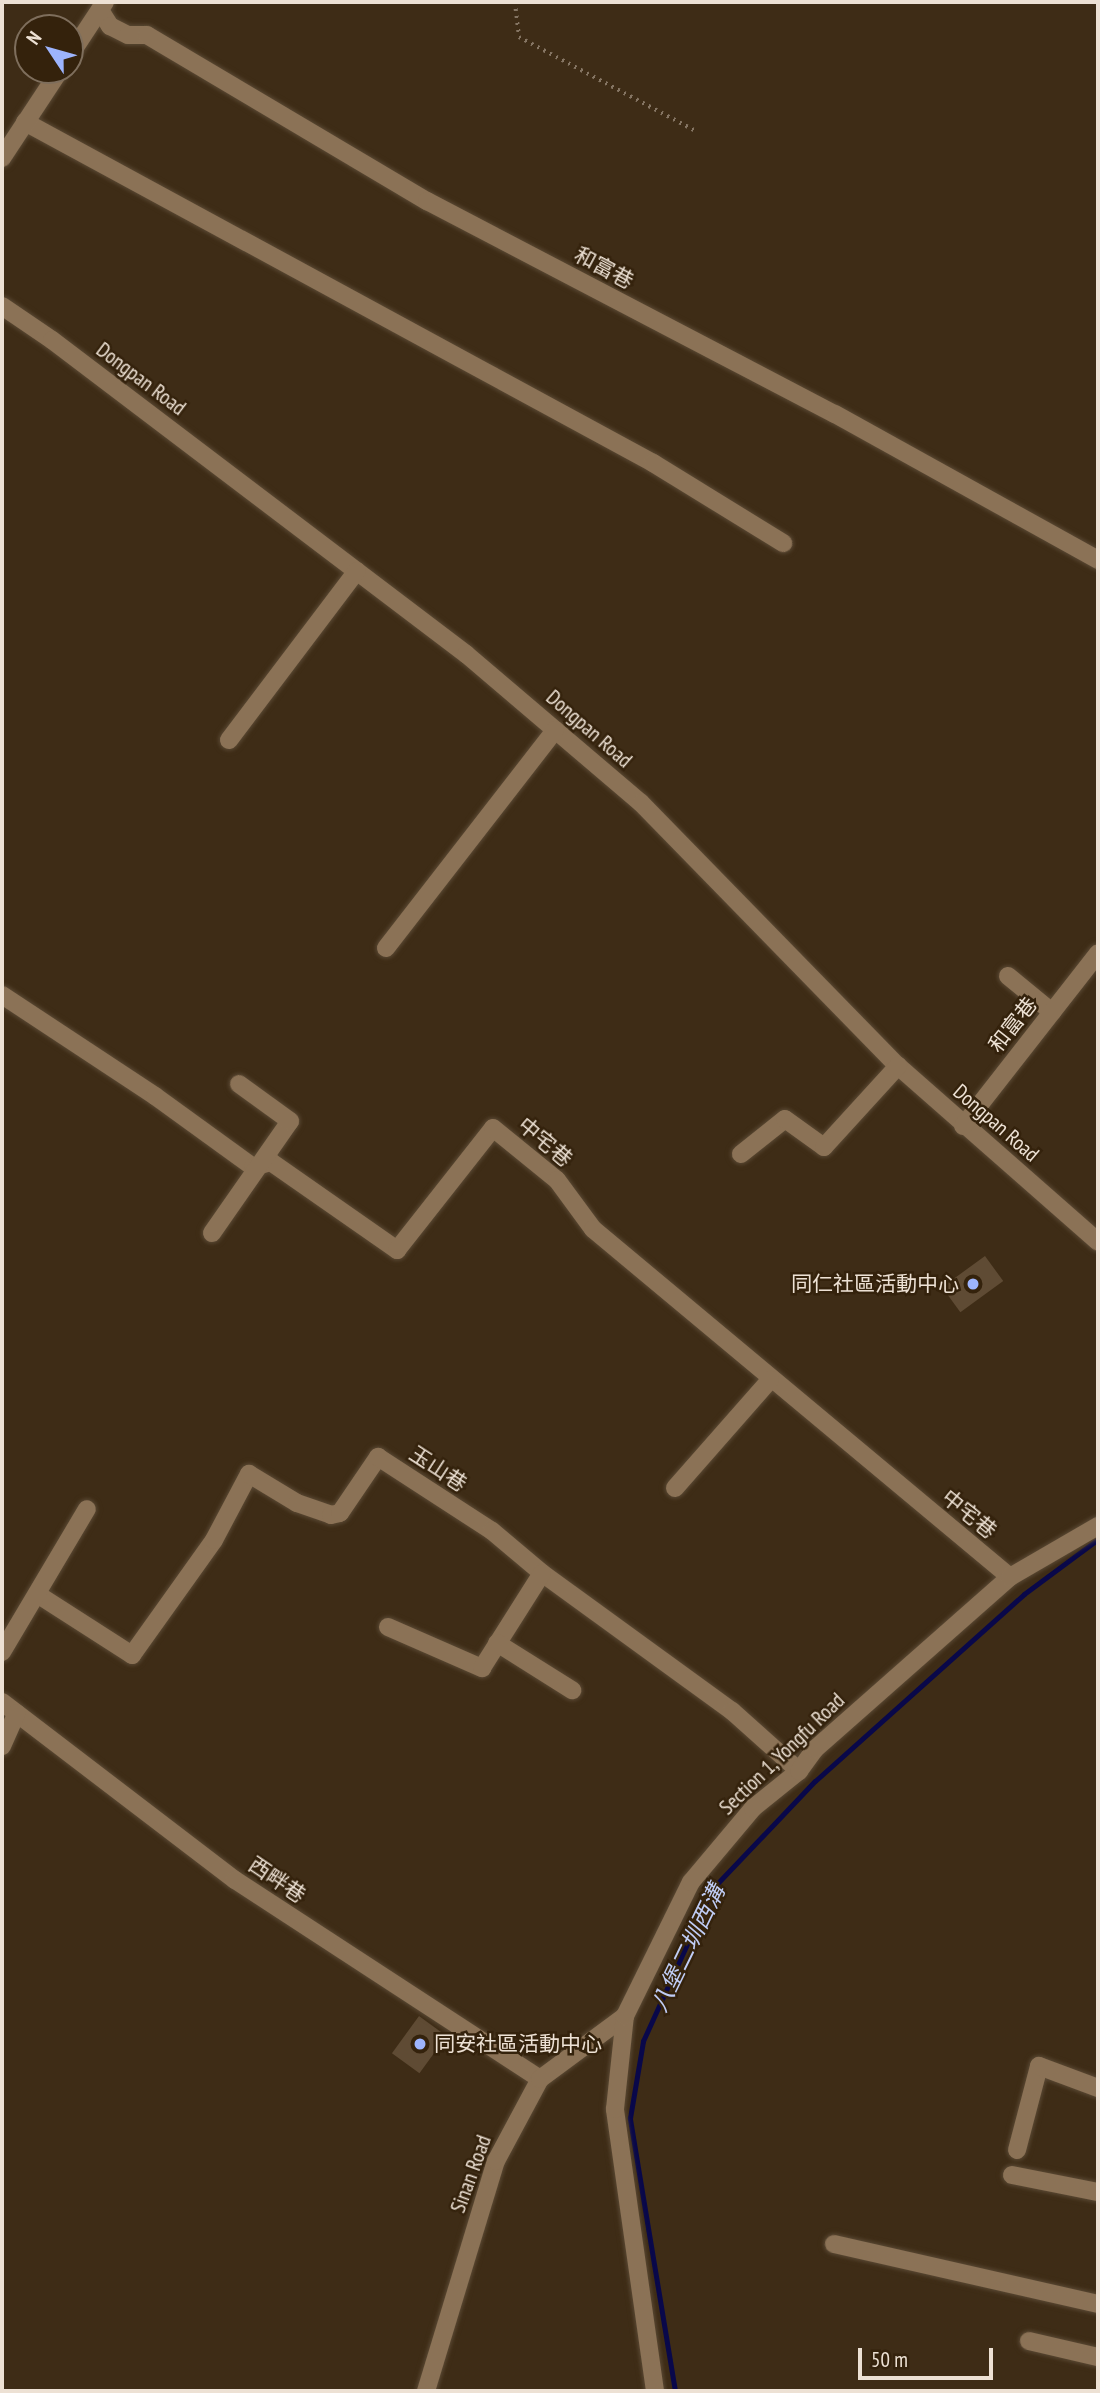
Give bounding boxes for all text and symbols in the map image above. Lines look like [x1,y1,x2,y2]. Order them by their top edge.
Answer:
north arrow [14,14,84,84]
text: N [21,27,46,49]
street label: 和富巷 [570,242,638,294]
street label: Dongpan Road [91,337,191,421]
street label: Dongpan Road [541,685,637,773]
street label: 和富巷 [984,992,1042,1058]
street label: Dongpan Road [948,1079,1044,1167]
street label: 中宅巷 [513,1112,577,1172]
place label: 同仁社區活動中心 [791,1271,959,1297]
marker: 同仁社區活動中心 [965,1276,981,1292]
street label: 玉山巷 [405,1441,471,1497]
street label: 中宅巷 [937,1484,1001,1544]
street label: Section 1, Yongfu Road [714,1687,850,1821]
street label: 西畔巷 [244,1852,310,1908]
water label: 八堡二圳西溝 [645,1880,731,2016]
place label: 同安社區活動中心 [434,2031,602,2057]
marker: 同安社區活動中心 [412,2036,428,2052]
street label: Sinan Road [445,2132,497,2216]
scale bar [862,2334,997,2378]
text: 50 m [871,2346,908,2373]

